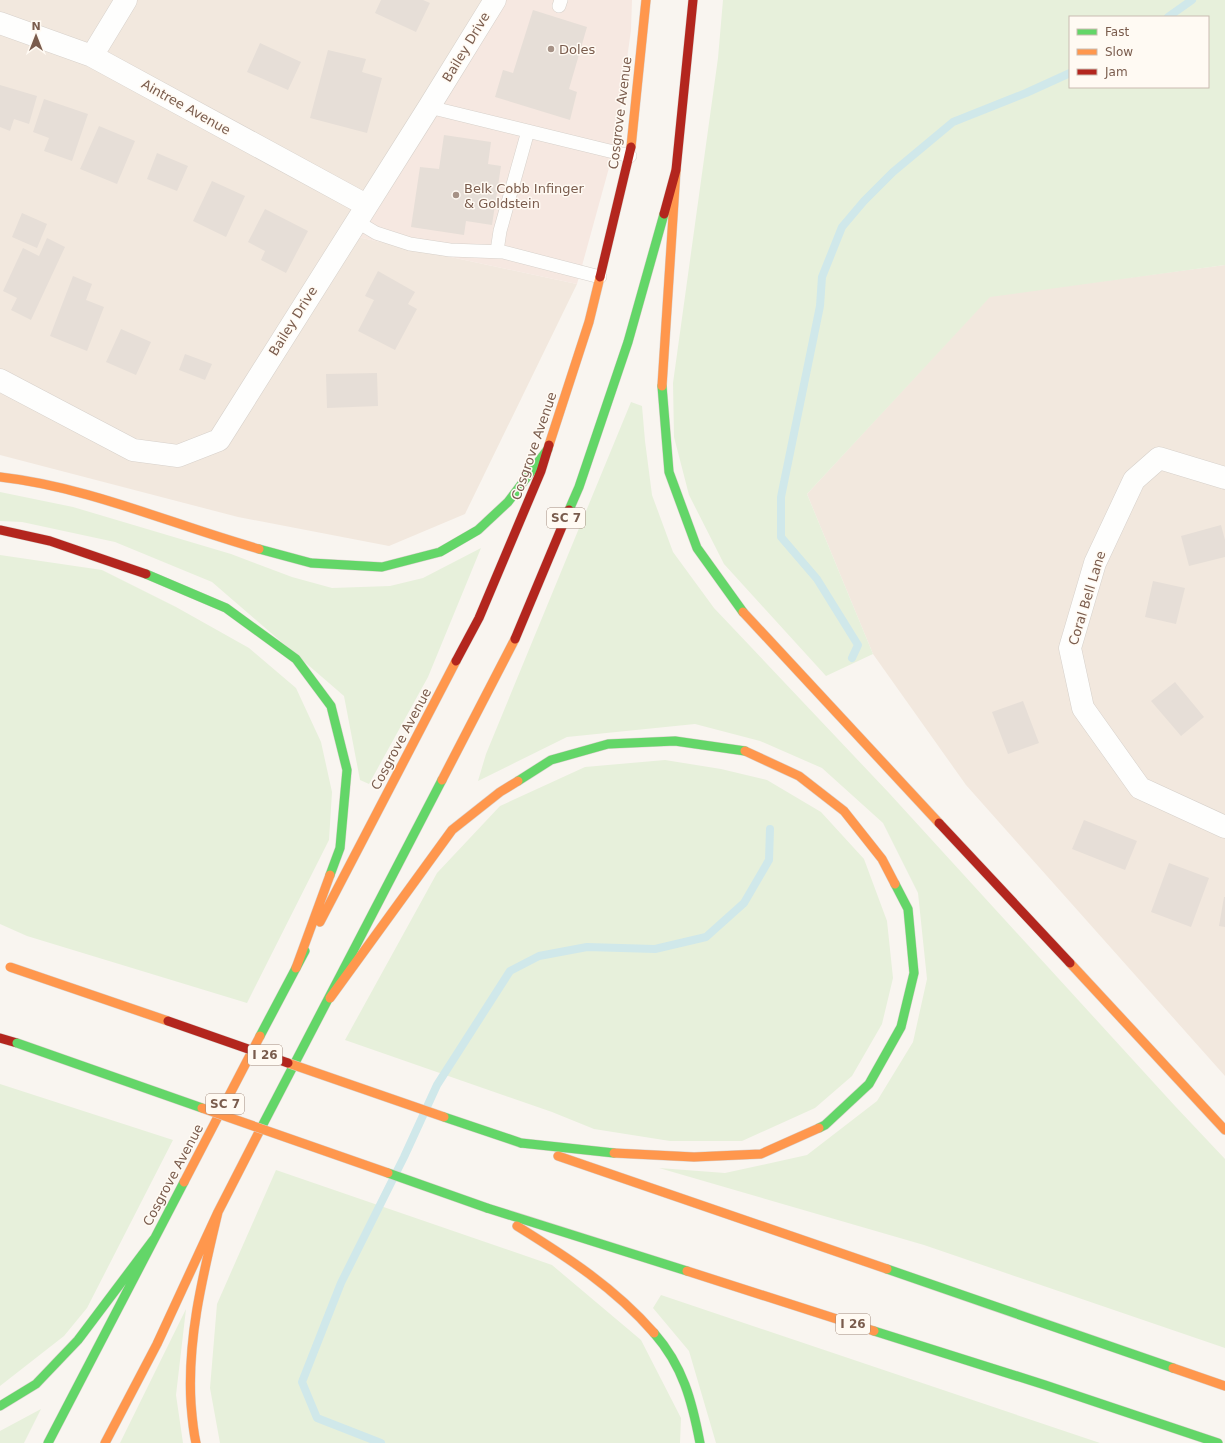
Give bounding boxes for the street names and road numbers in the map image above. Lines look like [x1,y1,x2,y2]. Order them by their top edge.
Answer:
street label: Bailey Drive [439,9,493,85]
street label: Cosgrove Avenue [606,56,634,170]
street label: Aintree Avenue [139,76,233,138]
street label: Bailey Drive [266,284,320,358]
street label: Cosgrove Avenue [508,390,560,502]
road number: SC 7 [547,508,585,528]
street label: Coral Bell Lane [1066,549,1108,647]
street label: Cosgrove Avenue [368,686,434,792]
road number: I 26 [248,1045,282,1065]
road number: SC 7 [206,1094,244,1114]
street label: Cosgrove Avenue [140,1122,206,1228]
road number: I 26 [836,1314,870,1334]

